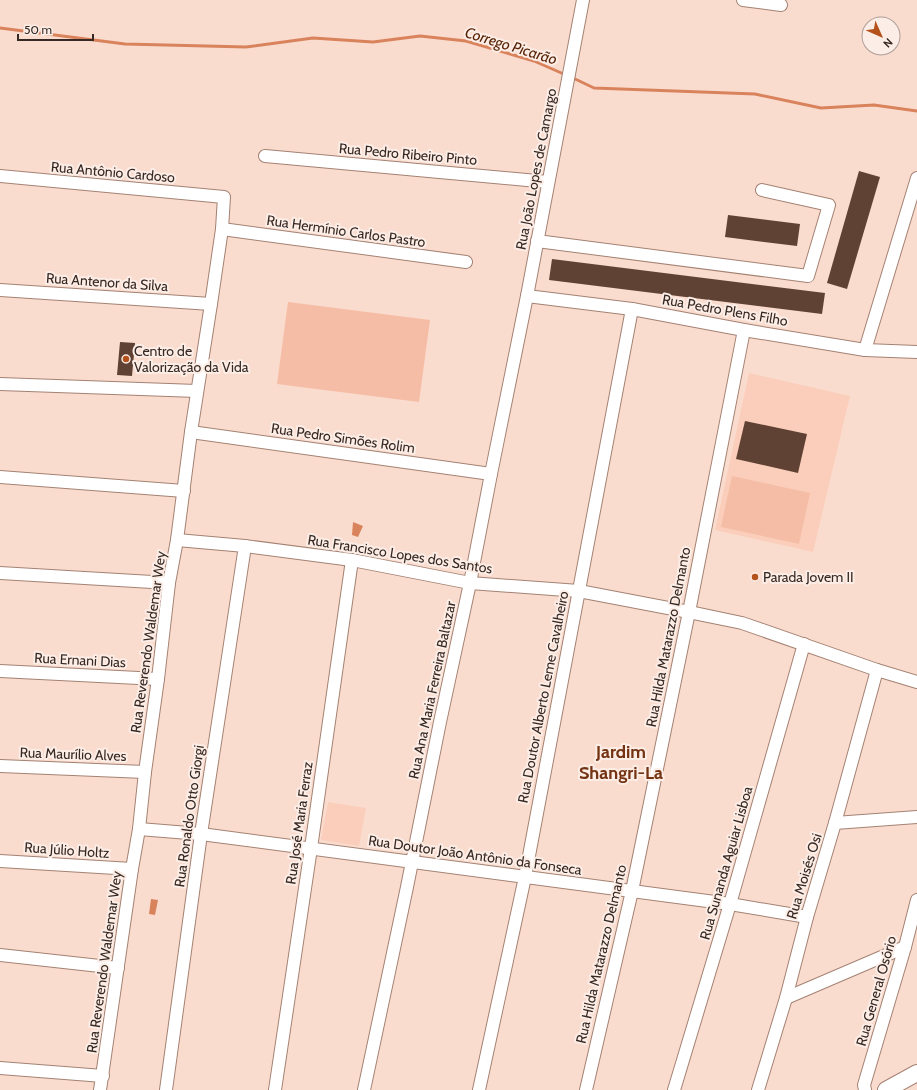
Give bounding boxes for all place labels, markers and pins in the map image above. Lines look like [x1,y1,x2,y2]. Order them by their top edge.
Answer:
place label: Centro de Valorização da Vida [134,342,249,376]
marker: Centro de Valorização da Vida [121,354,131,364]
place label: Parada Jovem II [763,568,854,586]
marker: Parada Jovem II [750,572,760,582]

